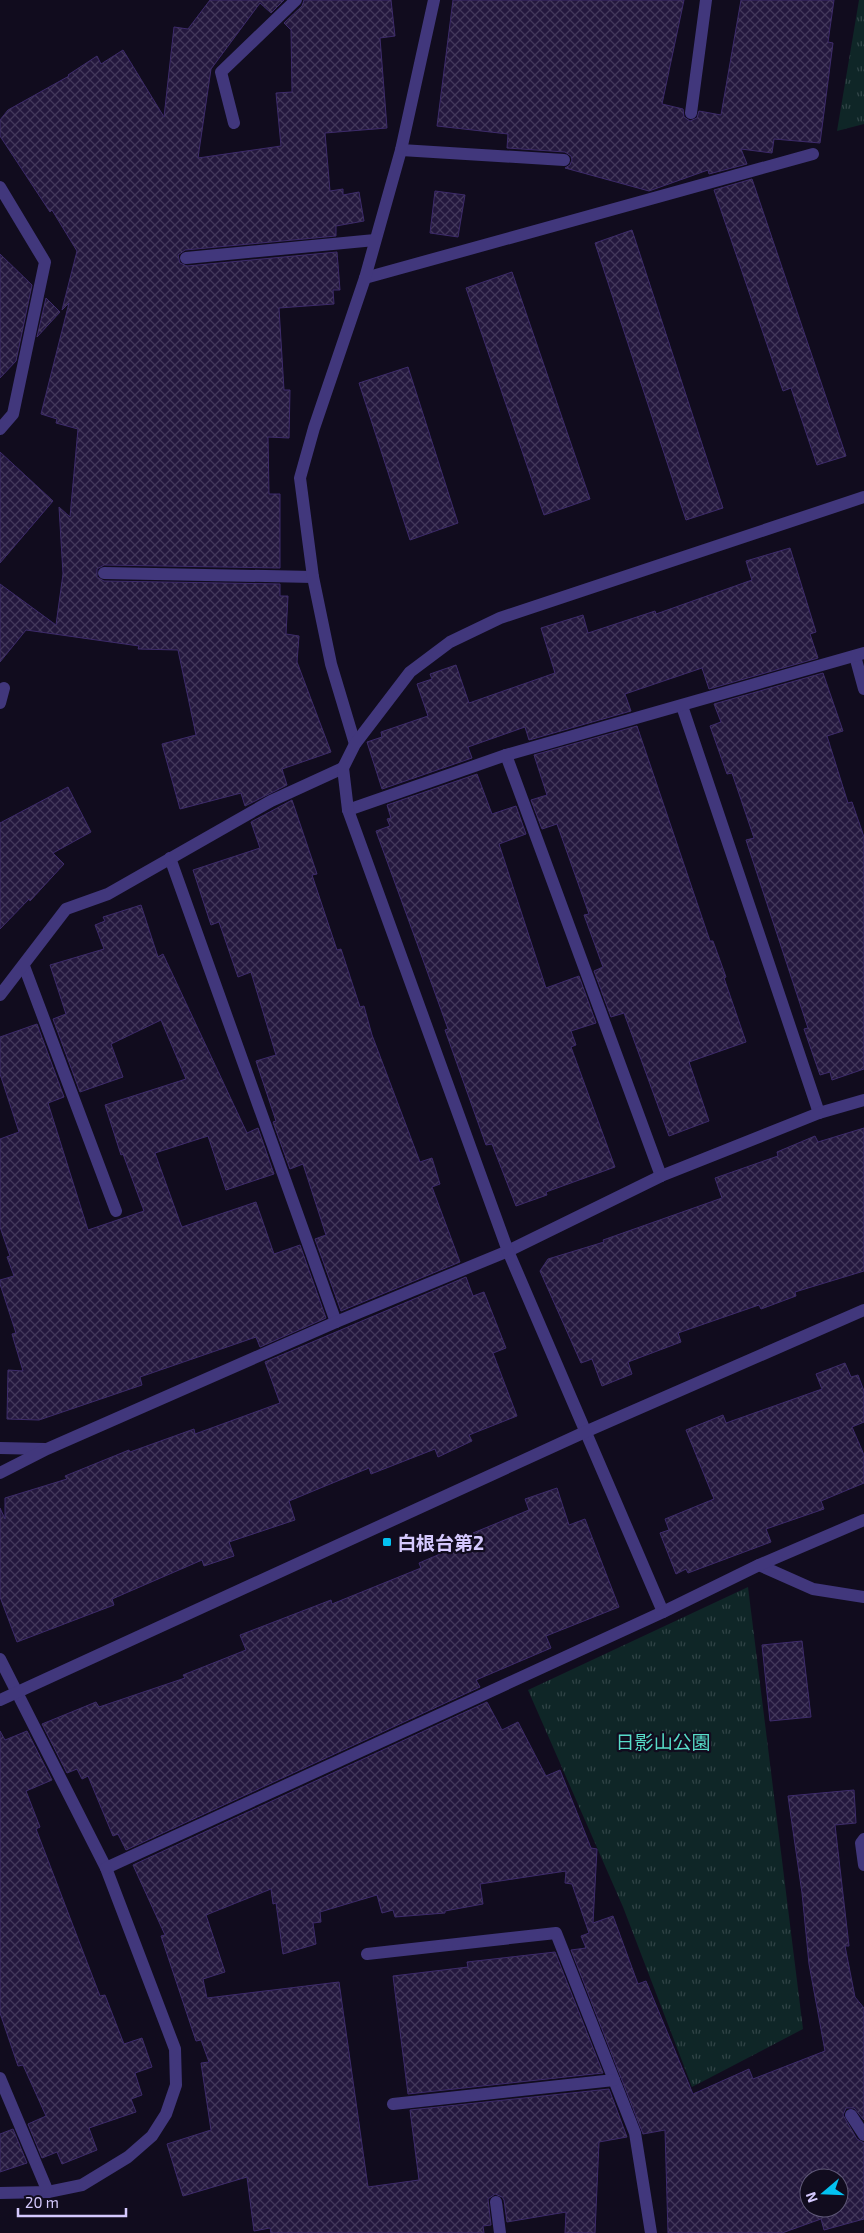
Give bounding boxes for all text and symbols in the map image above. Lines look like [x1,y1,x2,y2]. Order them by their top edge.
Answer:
place label: 白根台第2 [397,1531,484,1554]
marker: 白根台第2 [381,1536,393,1548]
park label: 日影山公園 [615,1730,711,1753]
north arrow [799,2168,849,2218]
scale bar [18,2186,125,2218]
text: N [802,2190,821,2205]
text: 20 m [25,2193,59,2211]

